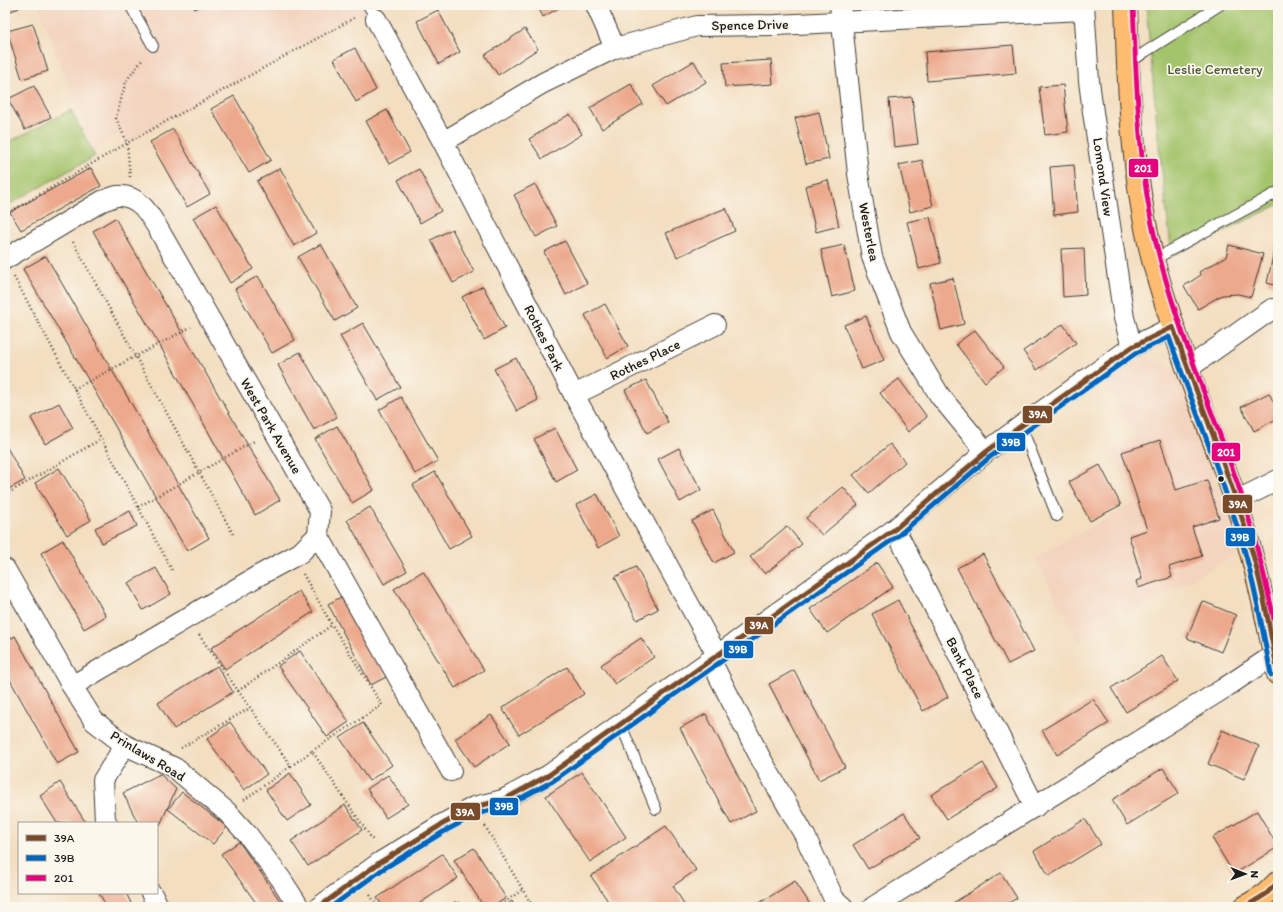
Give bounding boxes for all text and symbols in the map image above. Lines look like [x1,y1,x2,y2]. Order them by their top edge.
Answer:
street label: Spence Drive [711,16,789,34]
park label: Leslie Cemetery [1167,61,1263,78]
street label: Lomond View [1089,137,1117,218]
line badge: 201 [1128,158,1159,178]
text: 201 [1134,162,1153,175]
street label: Westerlea [855,201,883,264]
street label: Rothes Park [520,302,568,374]
street label: Rothes Place [607,336,683,384]
street label: West Park Avenue [237,375,306,477]
line badge: 39A [1022,405,1053,424]
text: 39A [1029,408,1048,421]
line badge: 39B [996,432,1026,452]
text: 39B [1002,436,1020,449]
line badge: 201 [1211,442,1241,462]
text: 201 [1217,446,1236,459]
unlabelled marker [1216,474,1226,484]
line badge: 39A [1222,494,1253,514]
text: 39A [1229,498,1248,511]
line badge: 39B [1225,527,1256,547]
text: 39B [1231,531,1249,544]
line badge: 39A [744,616,774,635]
text: 39A [750,619,769,632]
street label: Bank Place [942,634,988,702]
line badge: 39B [723,640,754,659]
text: 39B [729,643,747,656]
street label: Prinlaws Road [107,727,189,785]
line badge: 39B [489,797,519,816]
text: 39B [495,800,513,813]
line badge: 39A [450,802,481,821]
text: 39A [456,806,475,819]
legend [18,822,158,894]
text: 39A [54,831,75,845]
text: 39B [54,851,75,865]
north arrow [1225,854,1265,894]
text: N [1248,870,1261,878]
text: 201 [54,871,74,885]

